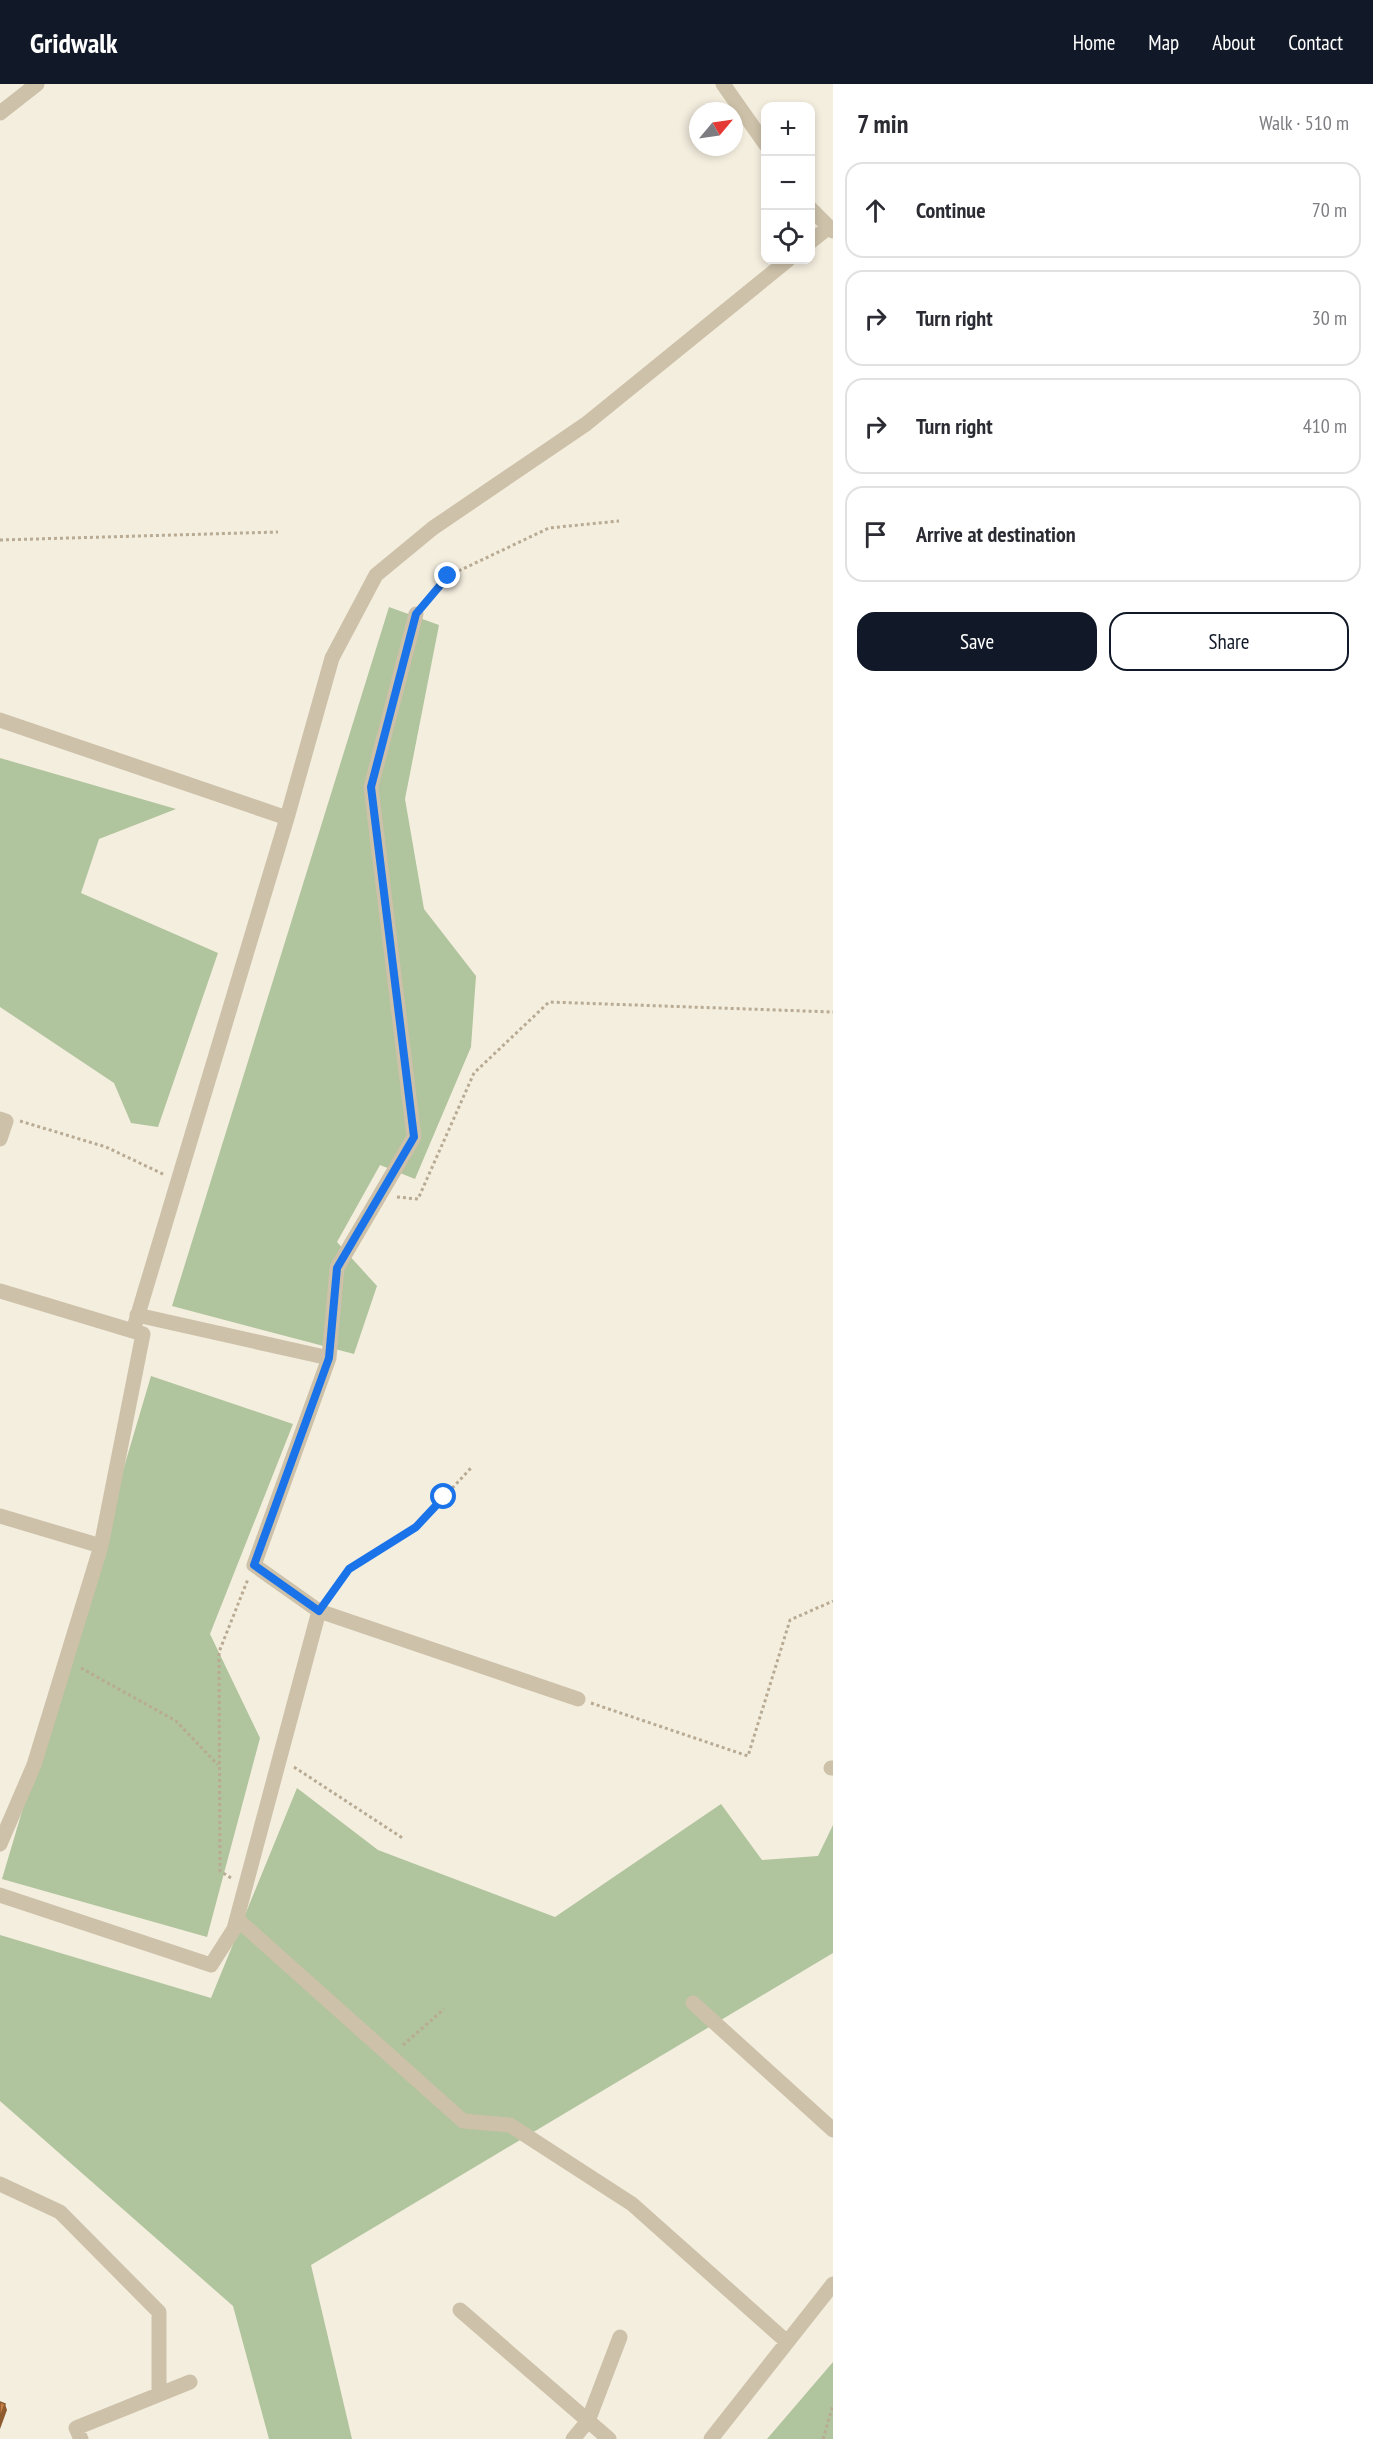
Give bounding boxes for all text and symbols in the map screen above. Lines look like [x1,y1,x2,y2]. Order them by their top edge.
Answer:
text: Gridwalk [30,24,118,61]
text: Home [1073,29,1115,56]
text: Map [1148,29,1179,56]
text: About [1212,29,1255,56]
text: Contact [1288,29,1343,56]
north arrow [689,102,743,156]
map controls [761,102,815,264]
button: + [761,102,815,156]
text: 7 min [857,107,908,140]
text: Walk · 510 m [1259,110,1349,136]
button: − [761,156,815,210]
icon: ahead [859,194,892,227]
text: Continue [916,196,986,224]
text: 70 m [1312,197,1347,223]
button: locate [761,210,815,264]
icon: right [859,302,892,335]
text: Turn right [916,304,993,332]
text: 30 m [1312,305,1347,331]
icon: right [859,410,892,443]
text: Turn right [916,412,993,440]
text: 410 m [1303,413,1347,439]
icon: arrive [859,518,892,551]
text: Arrive at destination [916,520,1076,548]
route end [434,562,460,588]
button: Save [857,612,1097,671]
button: Share [1109,612,1349,671]
route start [430,1483,456,1509]

